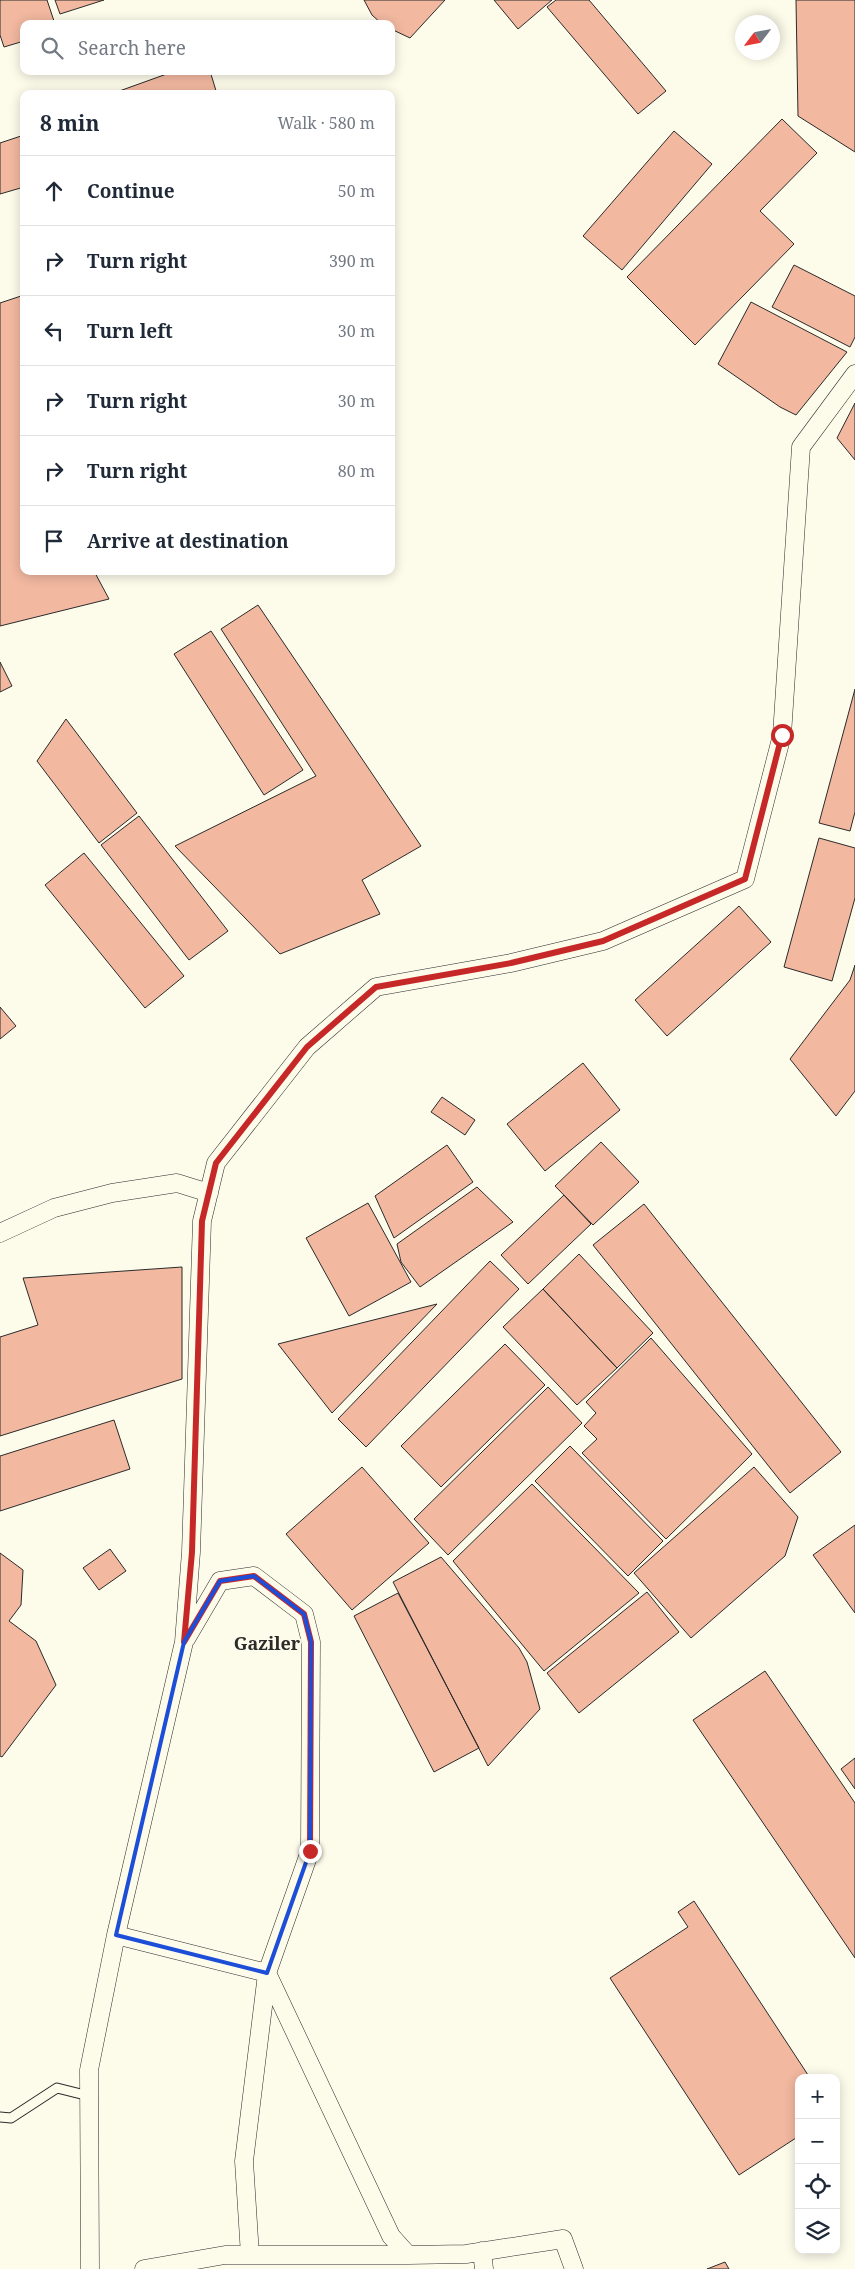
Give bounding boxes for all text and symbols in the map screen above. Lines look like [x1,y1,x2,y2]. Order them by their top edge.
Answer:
north arrow [735,15,780,60]
search box [20,20,395,75]
icon: search [38,34,66,62]
text: Search here [78,35,186,61]
text: 8 min [40,109,99,137]
text: Walk · 580 m [278,112,375,134]
icon: ahead [40,177,68,205]
text: Continue [87,178,175,204]
text: 50 m [338,180,375,202]
icon: right [40,247,68,275]
text: Turn right [87,248,187,274]
text: 390 m [329,250,375,272]
icon: left [40,317,68,345]
text: Turn left [87,318,173,344]
text: 30 m [338,320,375,342]
icon: right [40,387,68,415]
text: Turn right [87,388,187,414]
text: 30 m [338,390,375,412]
icon: right [40,457,68,485]
text: Turn right [87,458,187,484]
text: 80 m [338,460,375,482]
icon: arrive [40,527,68,555]
text: Arrive at destination [87,528,289,554]
route start [771,724,794,747]
district label: Gaziler [234,1631,301,1655]
route end [299,1840,322,1863]
map controls [795,2074,840,2254]
button: + [795,2074,840,2119]
button: − [795,2119,840,2164]
button: locate [795,2164,840,2209]
button: layers [795,2209,840,2254]

